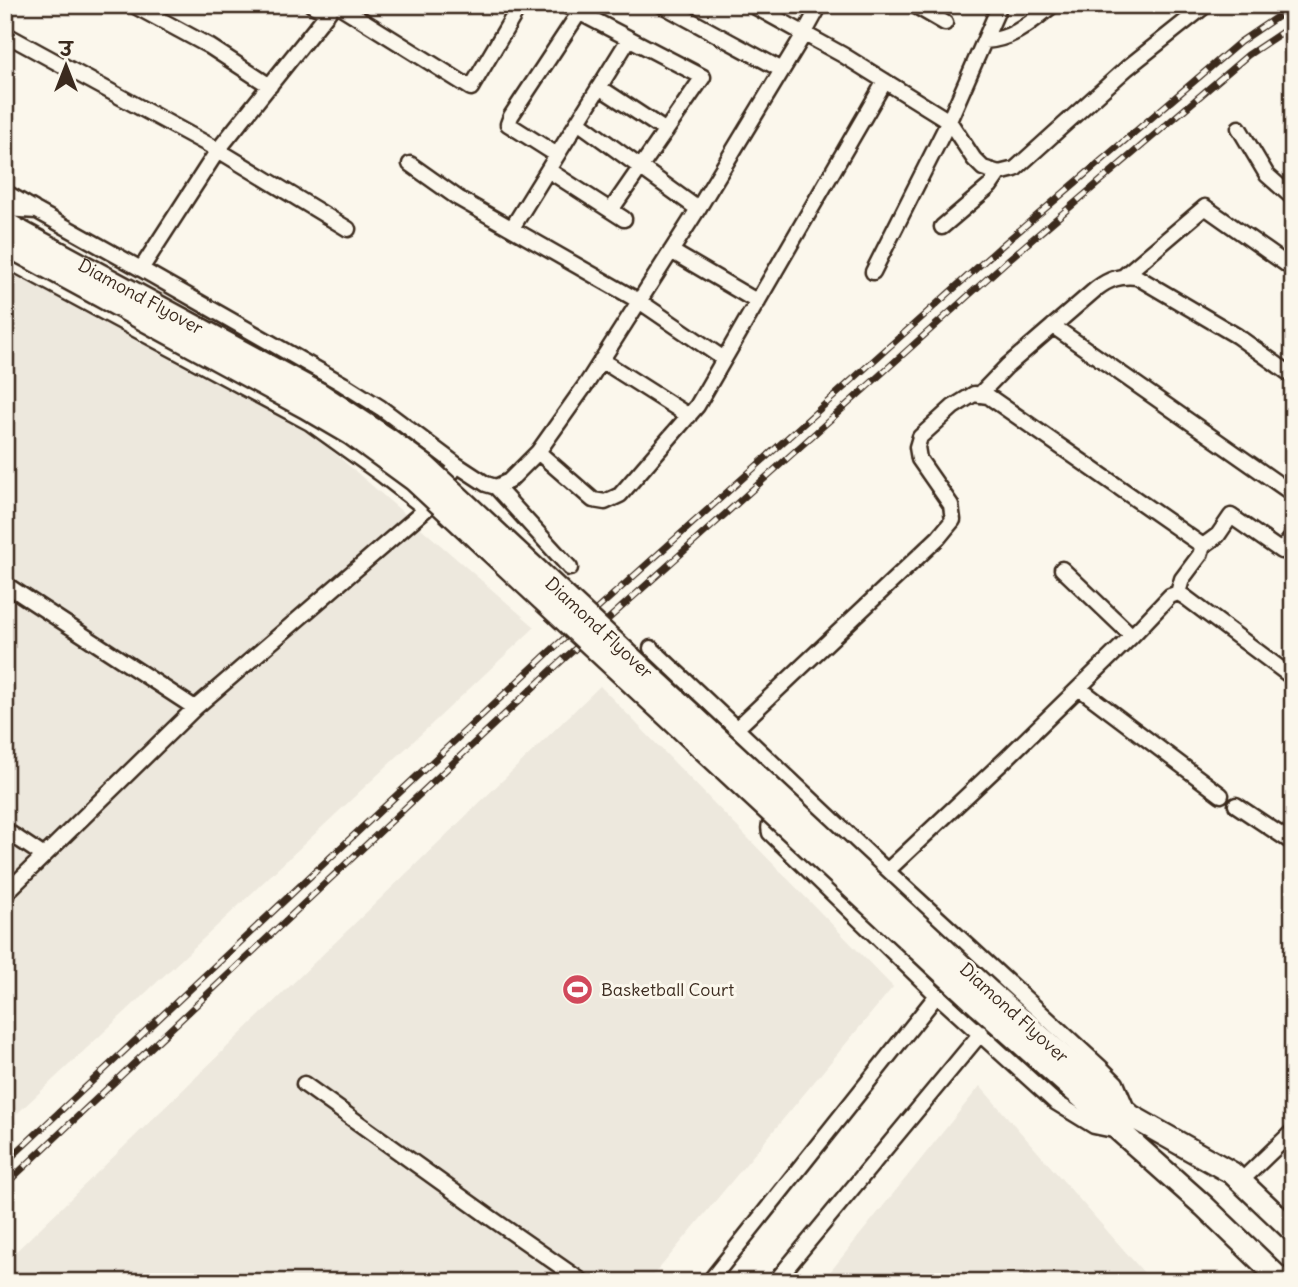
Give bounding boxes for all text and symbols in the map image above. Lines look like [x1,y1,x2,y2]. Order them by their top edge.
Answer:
north arrow [32,32,102,102]
text: उ [58,37,75,61]
street label: Diamond Flyover [74,253,208,340]
street label: Diamond Flyover [541,572,658,684]
street label: Diamond Flyover [955,958,1074,1068]
sports icon: Basketball Court [561,973,595,1007]
place label: Basketball Court [601,978,734,1001]

